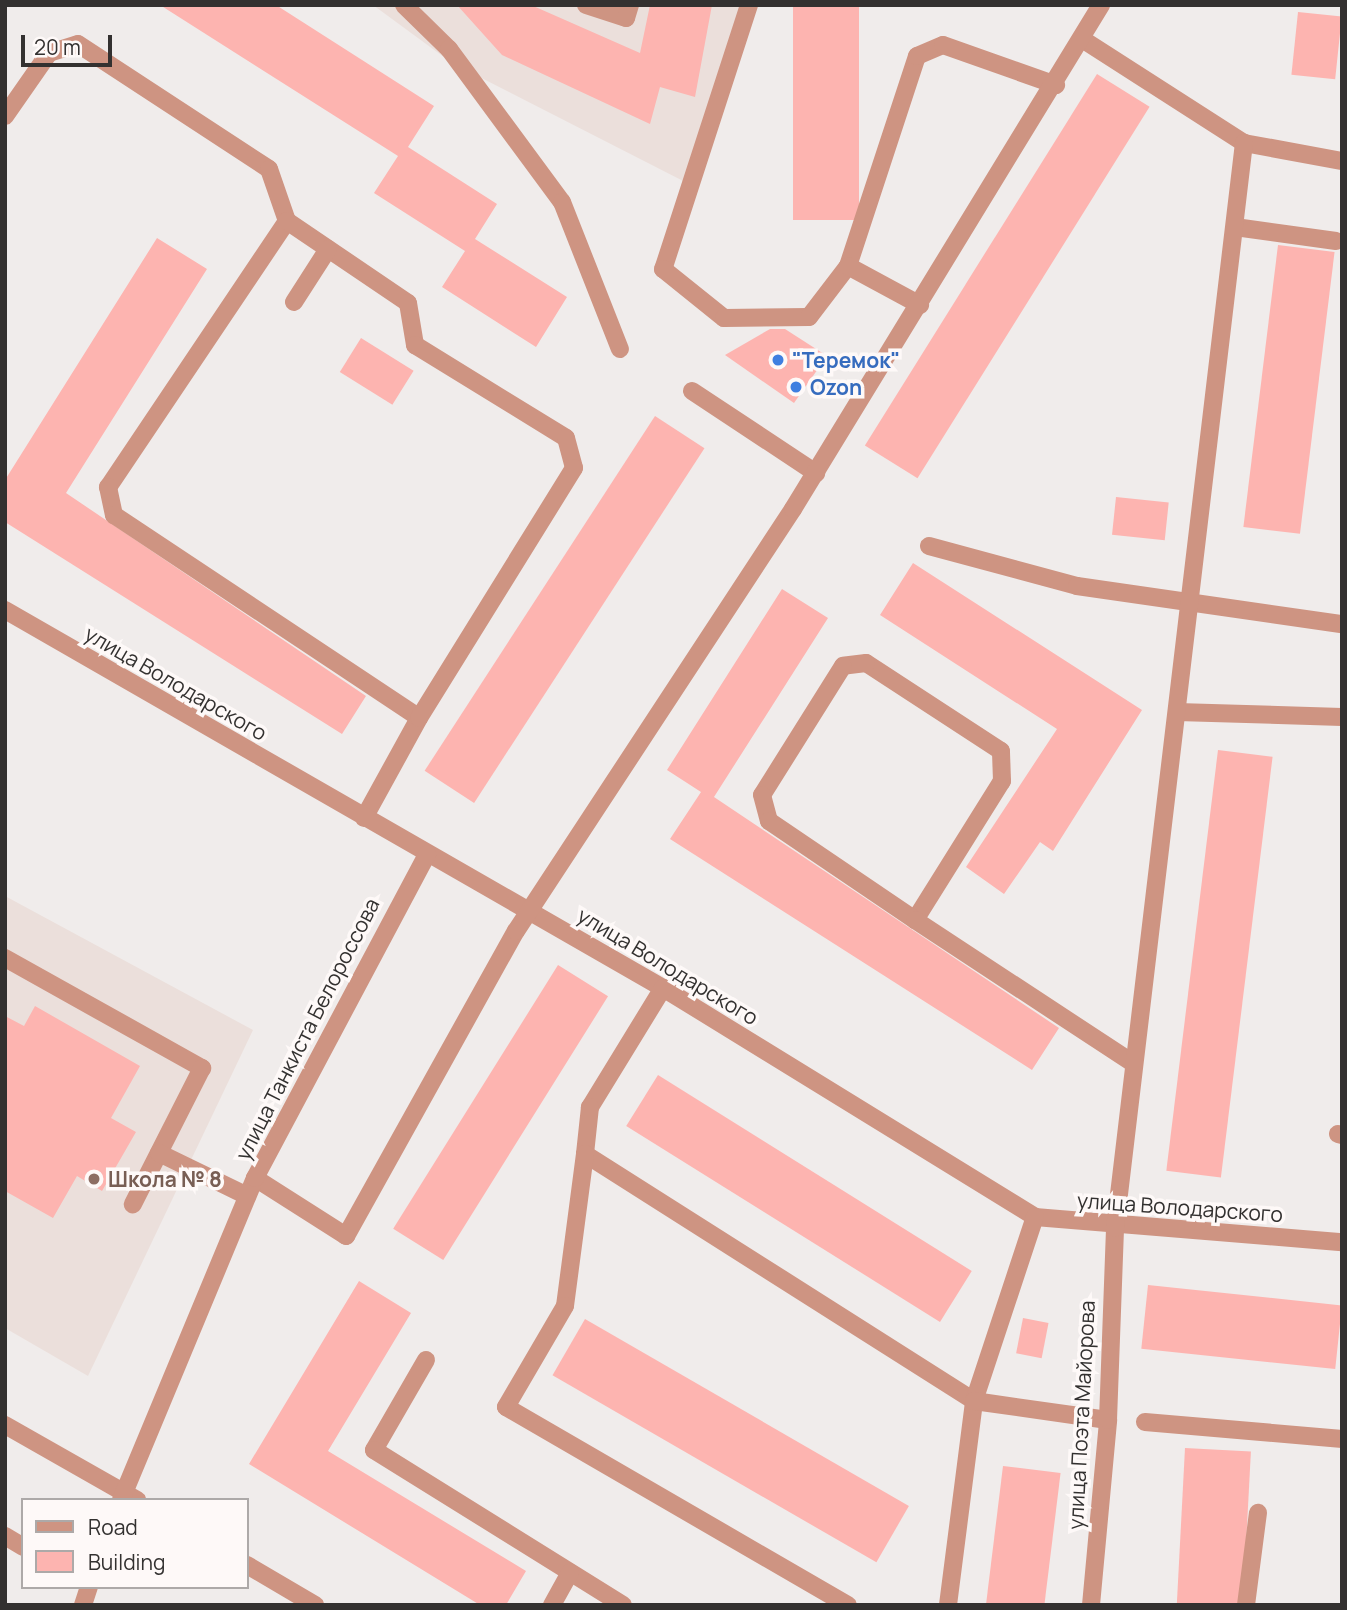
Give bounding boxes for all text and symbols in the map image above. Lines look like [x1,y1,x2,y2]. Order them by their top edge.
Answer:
scale bar [24,21,116,65]
text: 20 m [34,33,81,61]
place label: "Теремок" [792,347,900,373]
marker: "Теремок" [770,352,786,368]
place label: Ozon [810,374,862,400]
marker: Ozon [788,379,804,395]
street label: улица Володарского [80,621,272,745]
street label: улица Танкиста Белороссова [230,894,384,1164]
street label: улица Володарского [573,902,763,1030]
place label: Школа № 8 [108,1166,222,1192]
marker: Школа № 8 [86,1171,102,1187]
street label: улица Володарского [1076,1187,1284,1227]
street label: улица Поэта Майорова [1062,1300,1100,1530]
legend [21,1498,248,1589]
text: Road [88,1513,138,1541]
text: Building [88,1548,165,1576]

